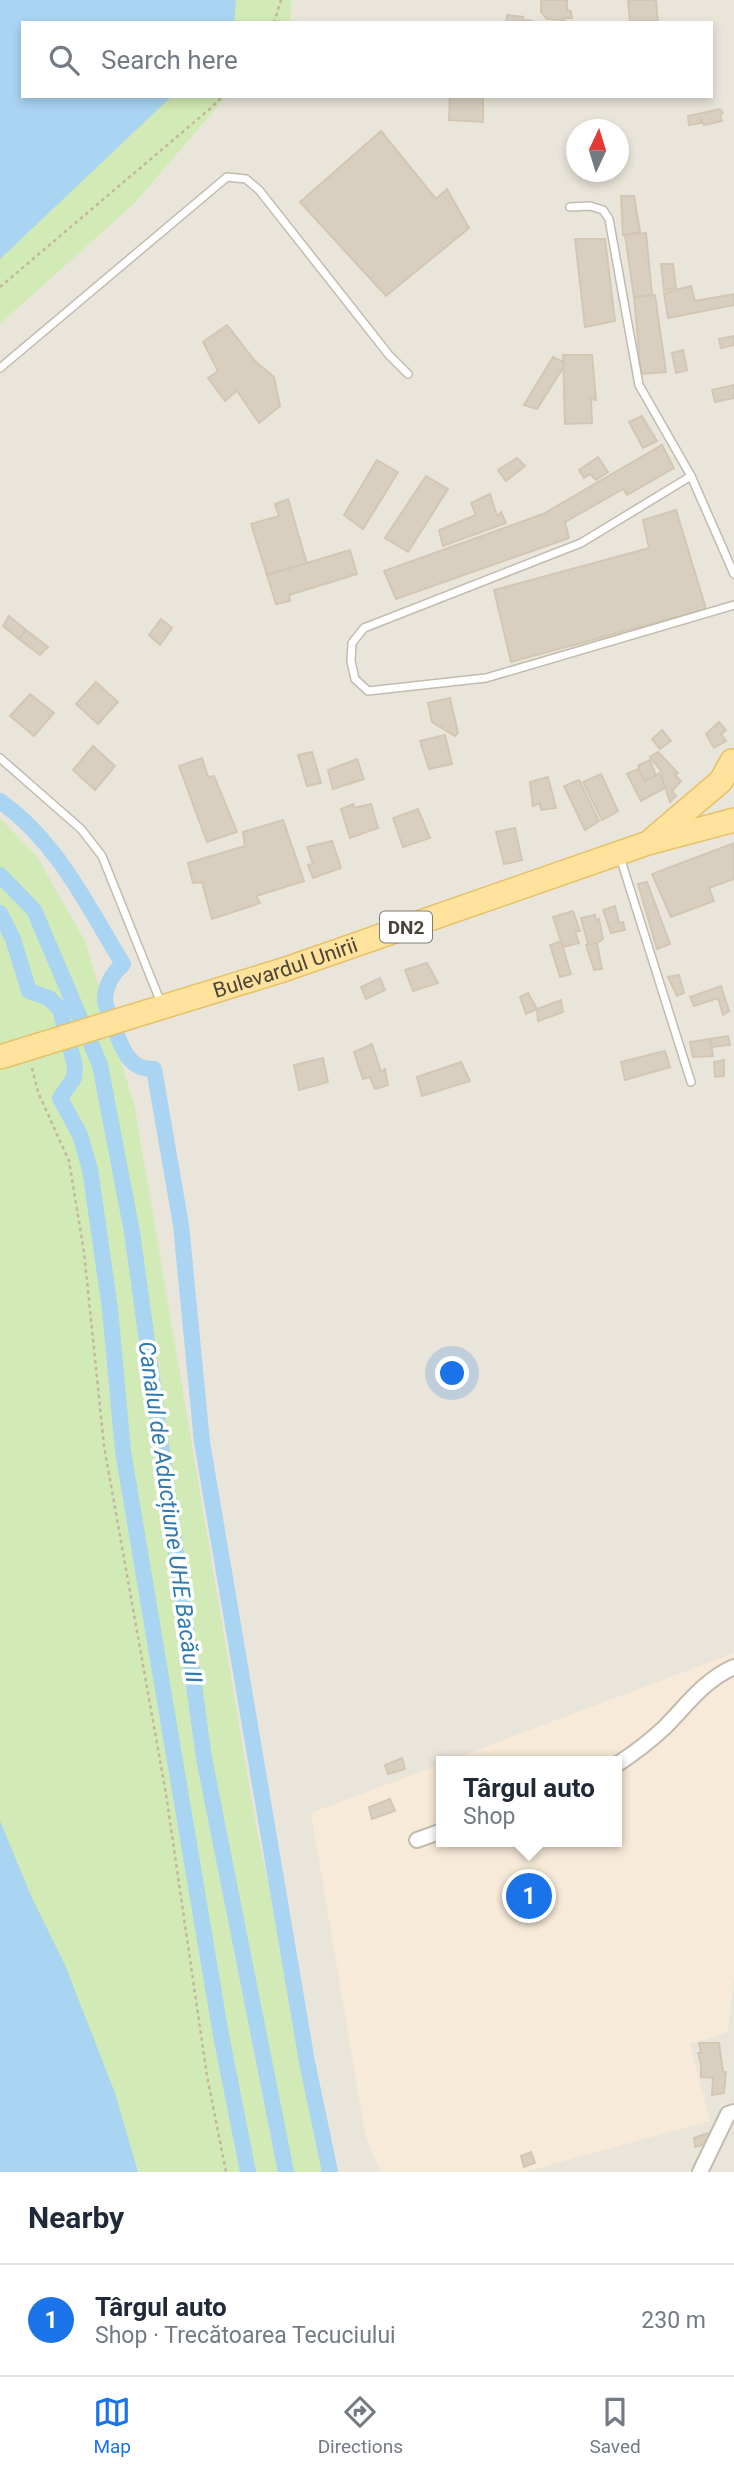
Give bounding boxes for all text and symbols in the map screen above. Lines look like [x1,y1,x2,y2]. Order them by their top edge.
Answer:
search box [21,21,713,98]
icon: search [45,41,83,79]
text: Search here [101,45,238,75]
north arrow [566,119,629,182]
road number: DN2 [380,911,432,942]
street label: Bulevardul Unirii [210,933,361,1003]
water label: Canalul de Aducțiune UHE Bacău II [133,1340,207,1684]
your location [435,1356,469,1390]
popup [436,1756,622,1847]
text: Târgul auto [463,1773,595,1803]
text: Shop [463,1803,515,1830]
pin: 1 [506,1870,552,1922]
text: Nearby [28,2200,124,2235]
text: Târgul auto [95,2292,227,2322]
text: 1 [44,2307,58,2334]
text: 230 m [641,2307,706,2334]
text: Shop · Trecătoarea Tecuciului [95,2322,396,2349]
tab: Map [93,2393,131,2458]
tab: Directions [318,2393,403,2458]
tab: Saved [589,2393,641,2458]

